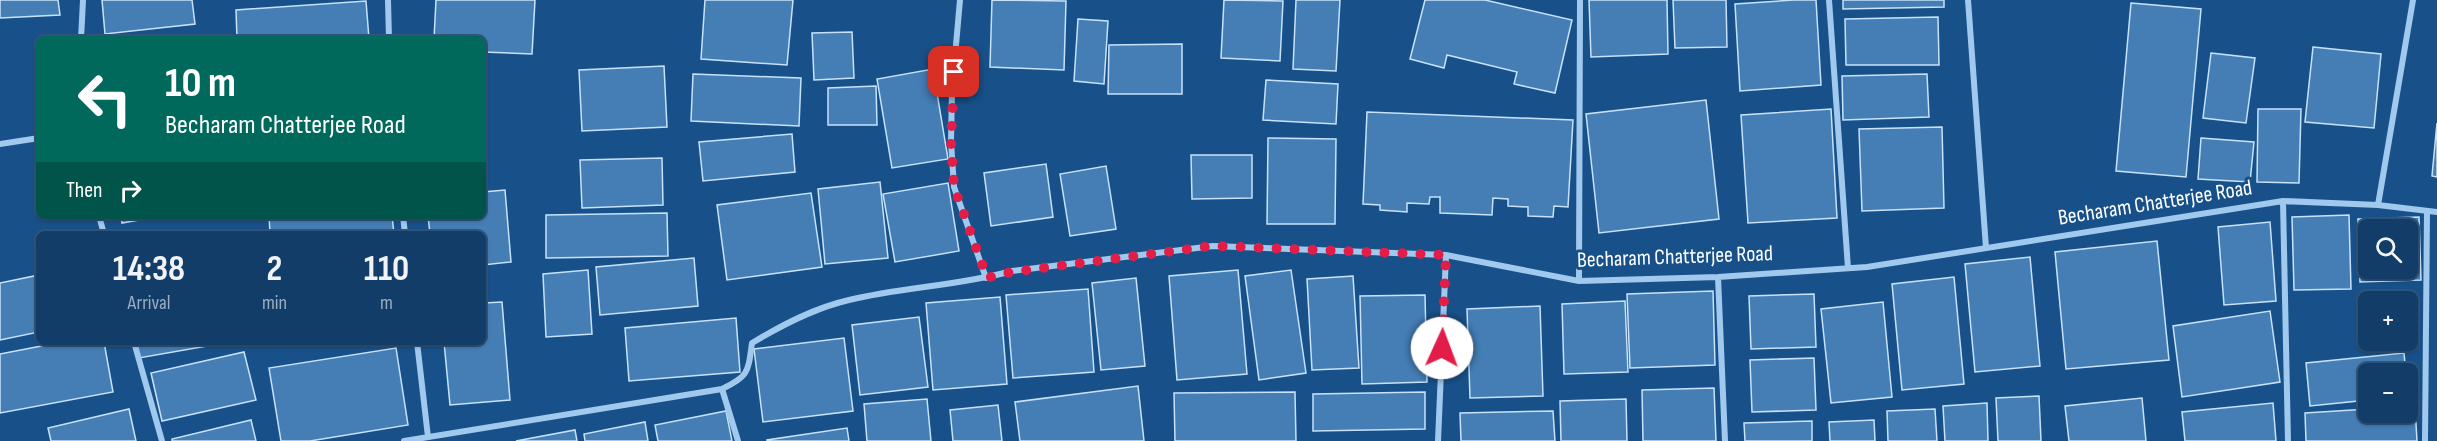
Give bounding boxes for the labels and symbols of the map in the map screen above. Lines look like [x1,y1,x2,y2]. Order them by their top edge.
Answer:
pin [928,46,979,97]
street label: Becharam Chatterjee Road [2056,174,2254,232]
street label: Becharam Chatterjee Road [1577,240,1773,274]
position arrow [1410,316,1474,380]

